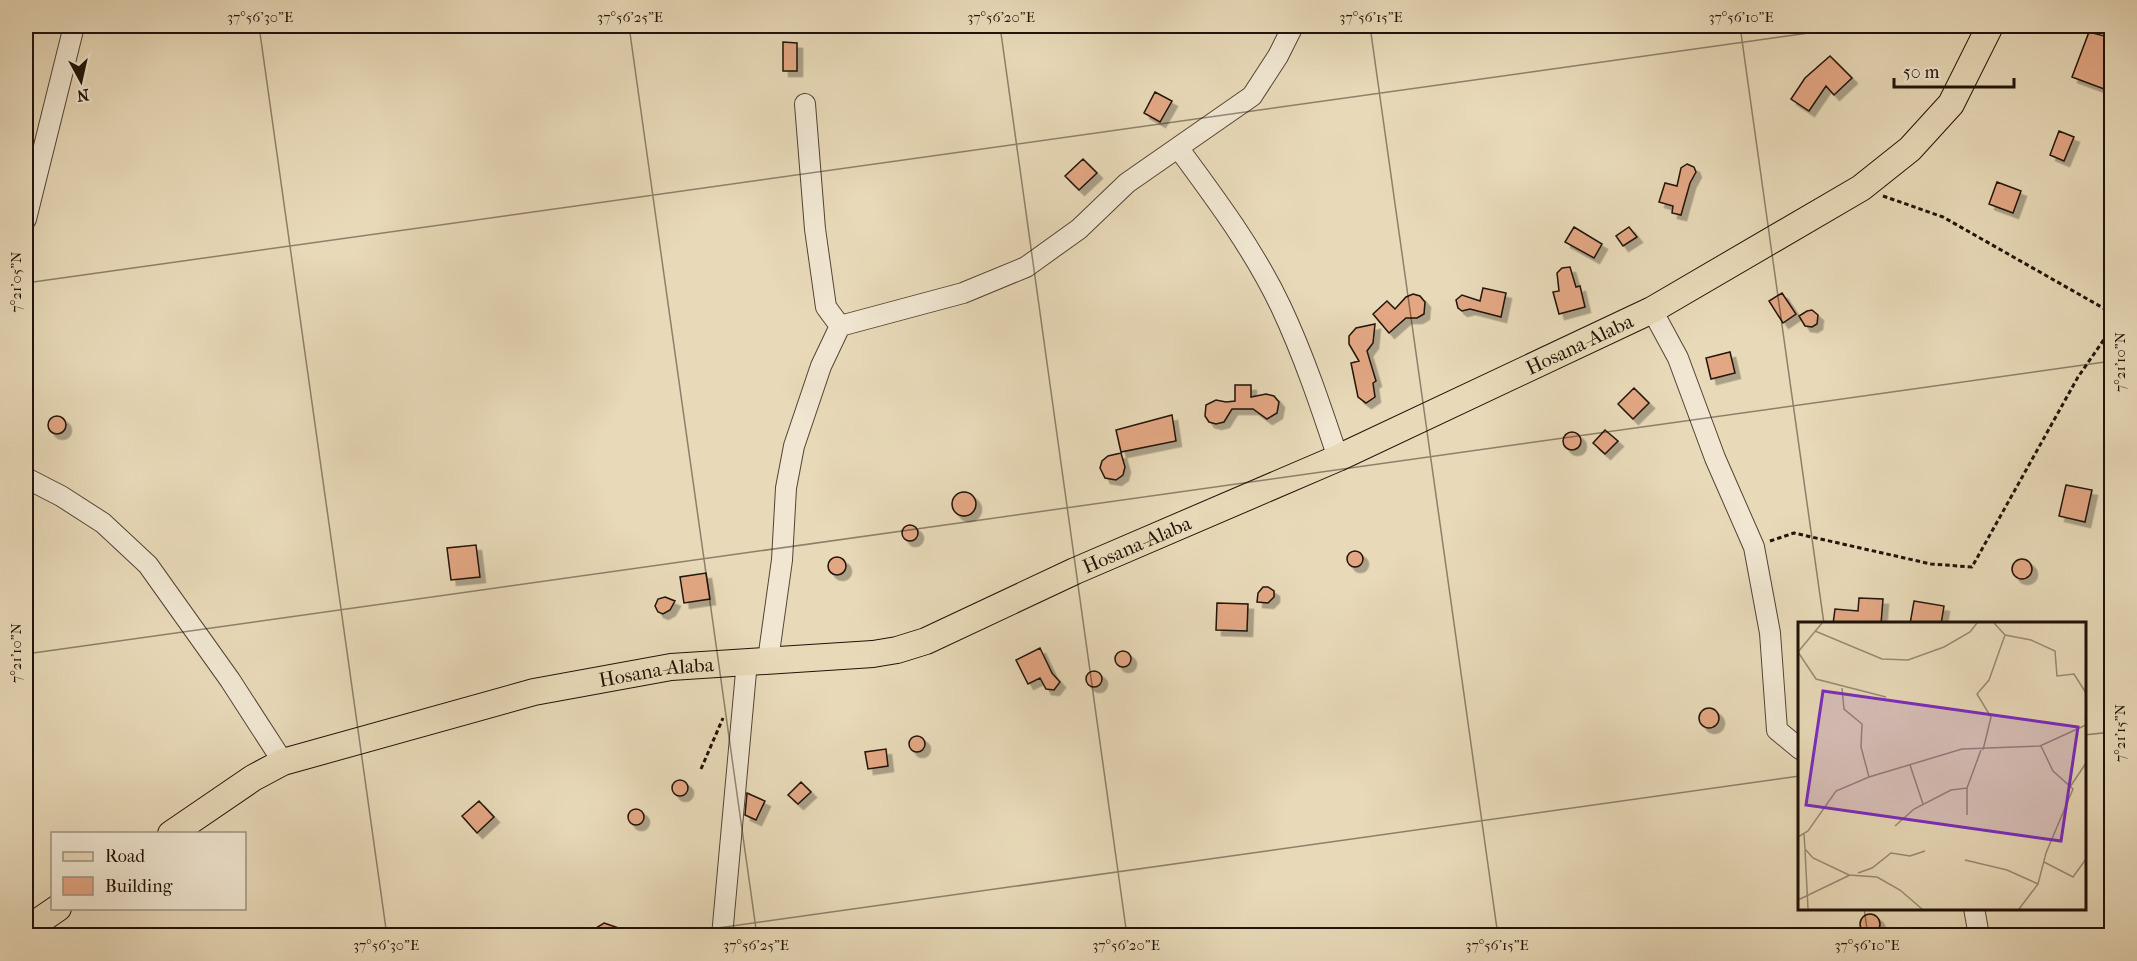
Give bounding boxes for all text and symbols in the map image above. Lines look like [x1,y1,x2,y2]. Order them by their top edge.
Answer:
text: 37°56'30"E [227,8,293,26]
text: 37°56'25"E [597,8,663,26]
text: 37°56'20"E [967,8,1035,26]
text: 37°56'15"E [1339,8,1403,26]
text: 37°56'10"E [1708,8,1774,26]
north arrow [51,51,111,111]
scale bar [1894,51,2014,89]
text: 50 m [1903,62,1940,83]
text: N [75,85,90,106]
text: 7°21'05"N [7,251,25,312]
street label: Hosana-Alaba [1522,309,1638,380]
text: 7°21'10"N [2111,332,2129,392]
street label: Hosana-Alaba [1079,511,1195,578]
inset map [1798,622,2086,910]
text: 7°21'10"N [7,623,25,683]
street label: Hosana-Alaba [597,653,715,692]
text: 7°21'15"N [2111,703,2129,762]
legend [51,832,246,910]
text: Road [105,846,145,867]
text: Building [105,876,173,897]
text: 37°56'30"E [353,936,419,954]
text: 37°56'25"E [723,936,789,954]
text: 37°56'20"E [1092,936,1160,954]
text: 37°56'15"E [1465,936,1529,954]
text: 37°56'10"E [1834,936,1900,954]

